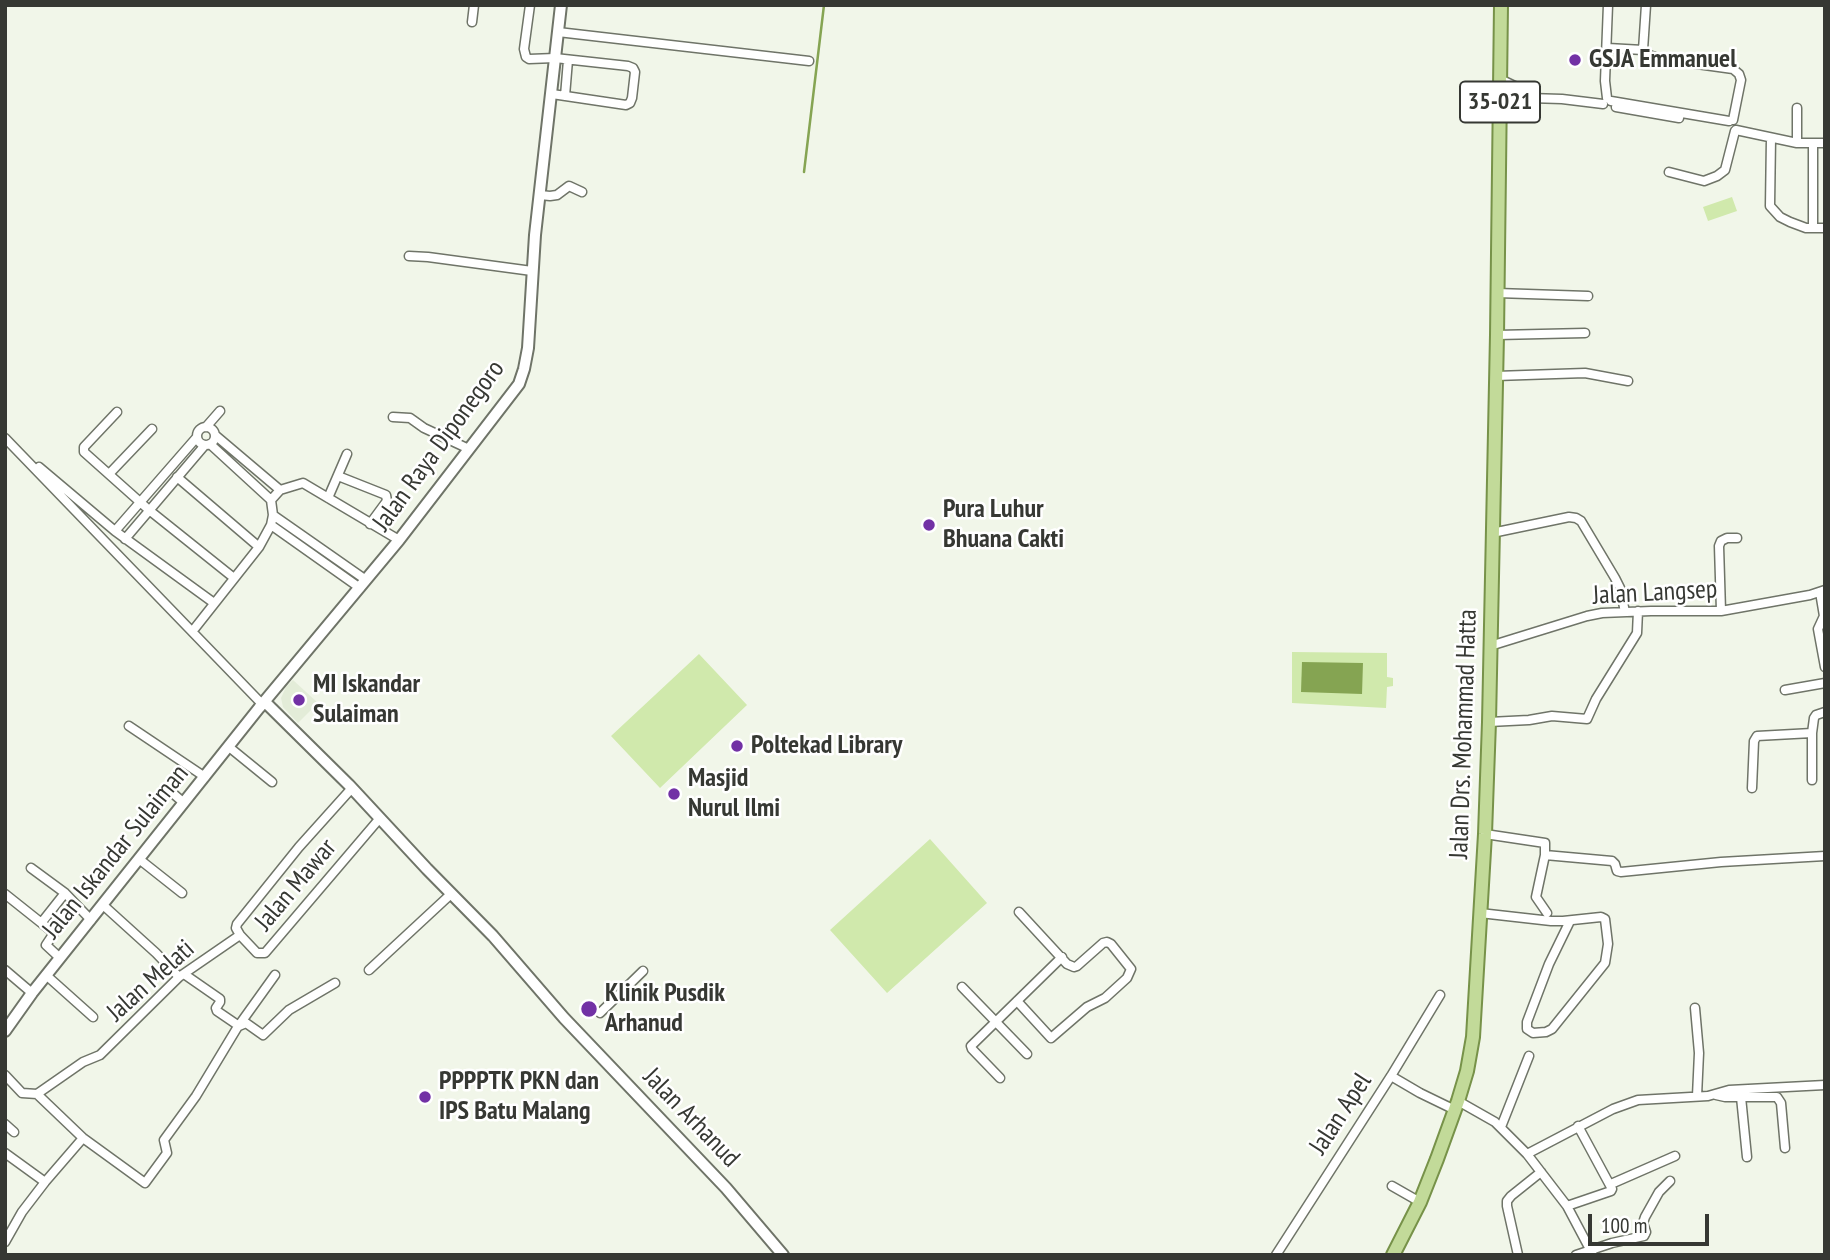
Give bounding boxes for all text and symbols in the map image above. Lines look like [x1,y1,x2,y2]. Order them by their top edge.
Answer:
place label: GSJA Emmanuel [1589,44,1736,76]
marker: GSJA Emmanuel [1567,52,1583,68]
road number: 35-021 [1460,82,1540,122]
street label: Jalan Raya Diponegoro [367,355,511,537]
place label: Pura Luhur Bhuana Cakti [943,494,1064,556]
marker: Pura Luhur Bhuana Cakti [921,517,937,533]
street label: Jalan Langsep [1592,574,1718,612]
street label: Jalan Drs. Mohammad Hatta [1444,609,1484,859]
place label: MI Iskandar Sulaiman [313,669,420,730]
marker: MI Iskandar Sulaiman [291,692,307,708]
place label: Poltekad Library [751,730,902,762]
marker: Poltekad Library [729,738,745,754]
street label: Jalan Iskandar Sulaiman [36,759,196,945]
place label: Masjid Nurul Ilmi [688,763,780,824]
marker: Masjid Nurul Ilmi [666,786,682,802]
street label: Jalan Mawar [249,833,343,937]
street label: Jalan Melati [101,934,201,1028]
place label: Klinik Pusdik Arhanud [605,978,725,1040]
marker: Klinik Pusdik Arhanud [579,999,599,1019]
street label: Jalan Arhanud [636,1062,746,1174]
place label: PPPPTK PKN dan IPS Batu Malang [439,1066,599,1128]
street label: Jalan Apel [1303,1068,1379,1160]
marker: PPPPTK PKN dan IPS Batu Malang [417,1089,433,1105]
scale bar [1592,1200,1713,1244]
text: 100 m [1601,1212,1647,1239]

